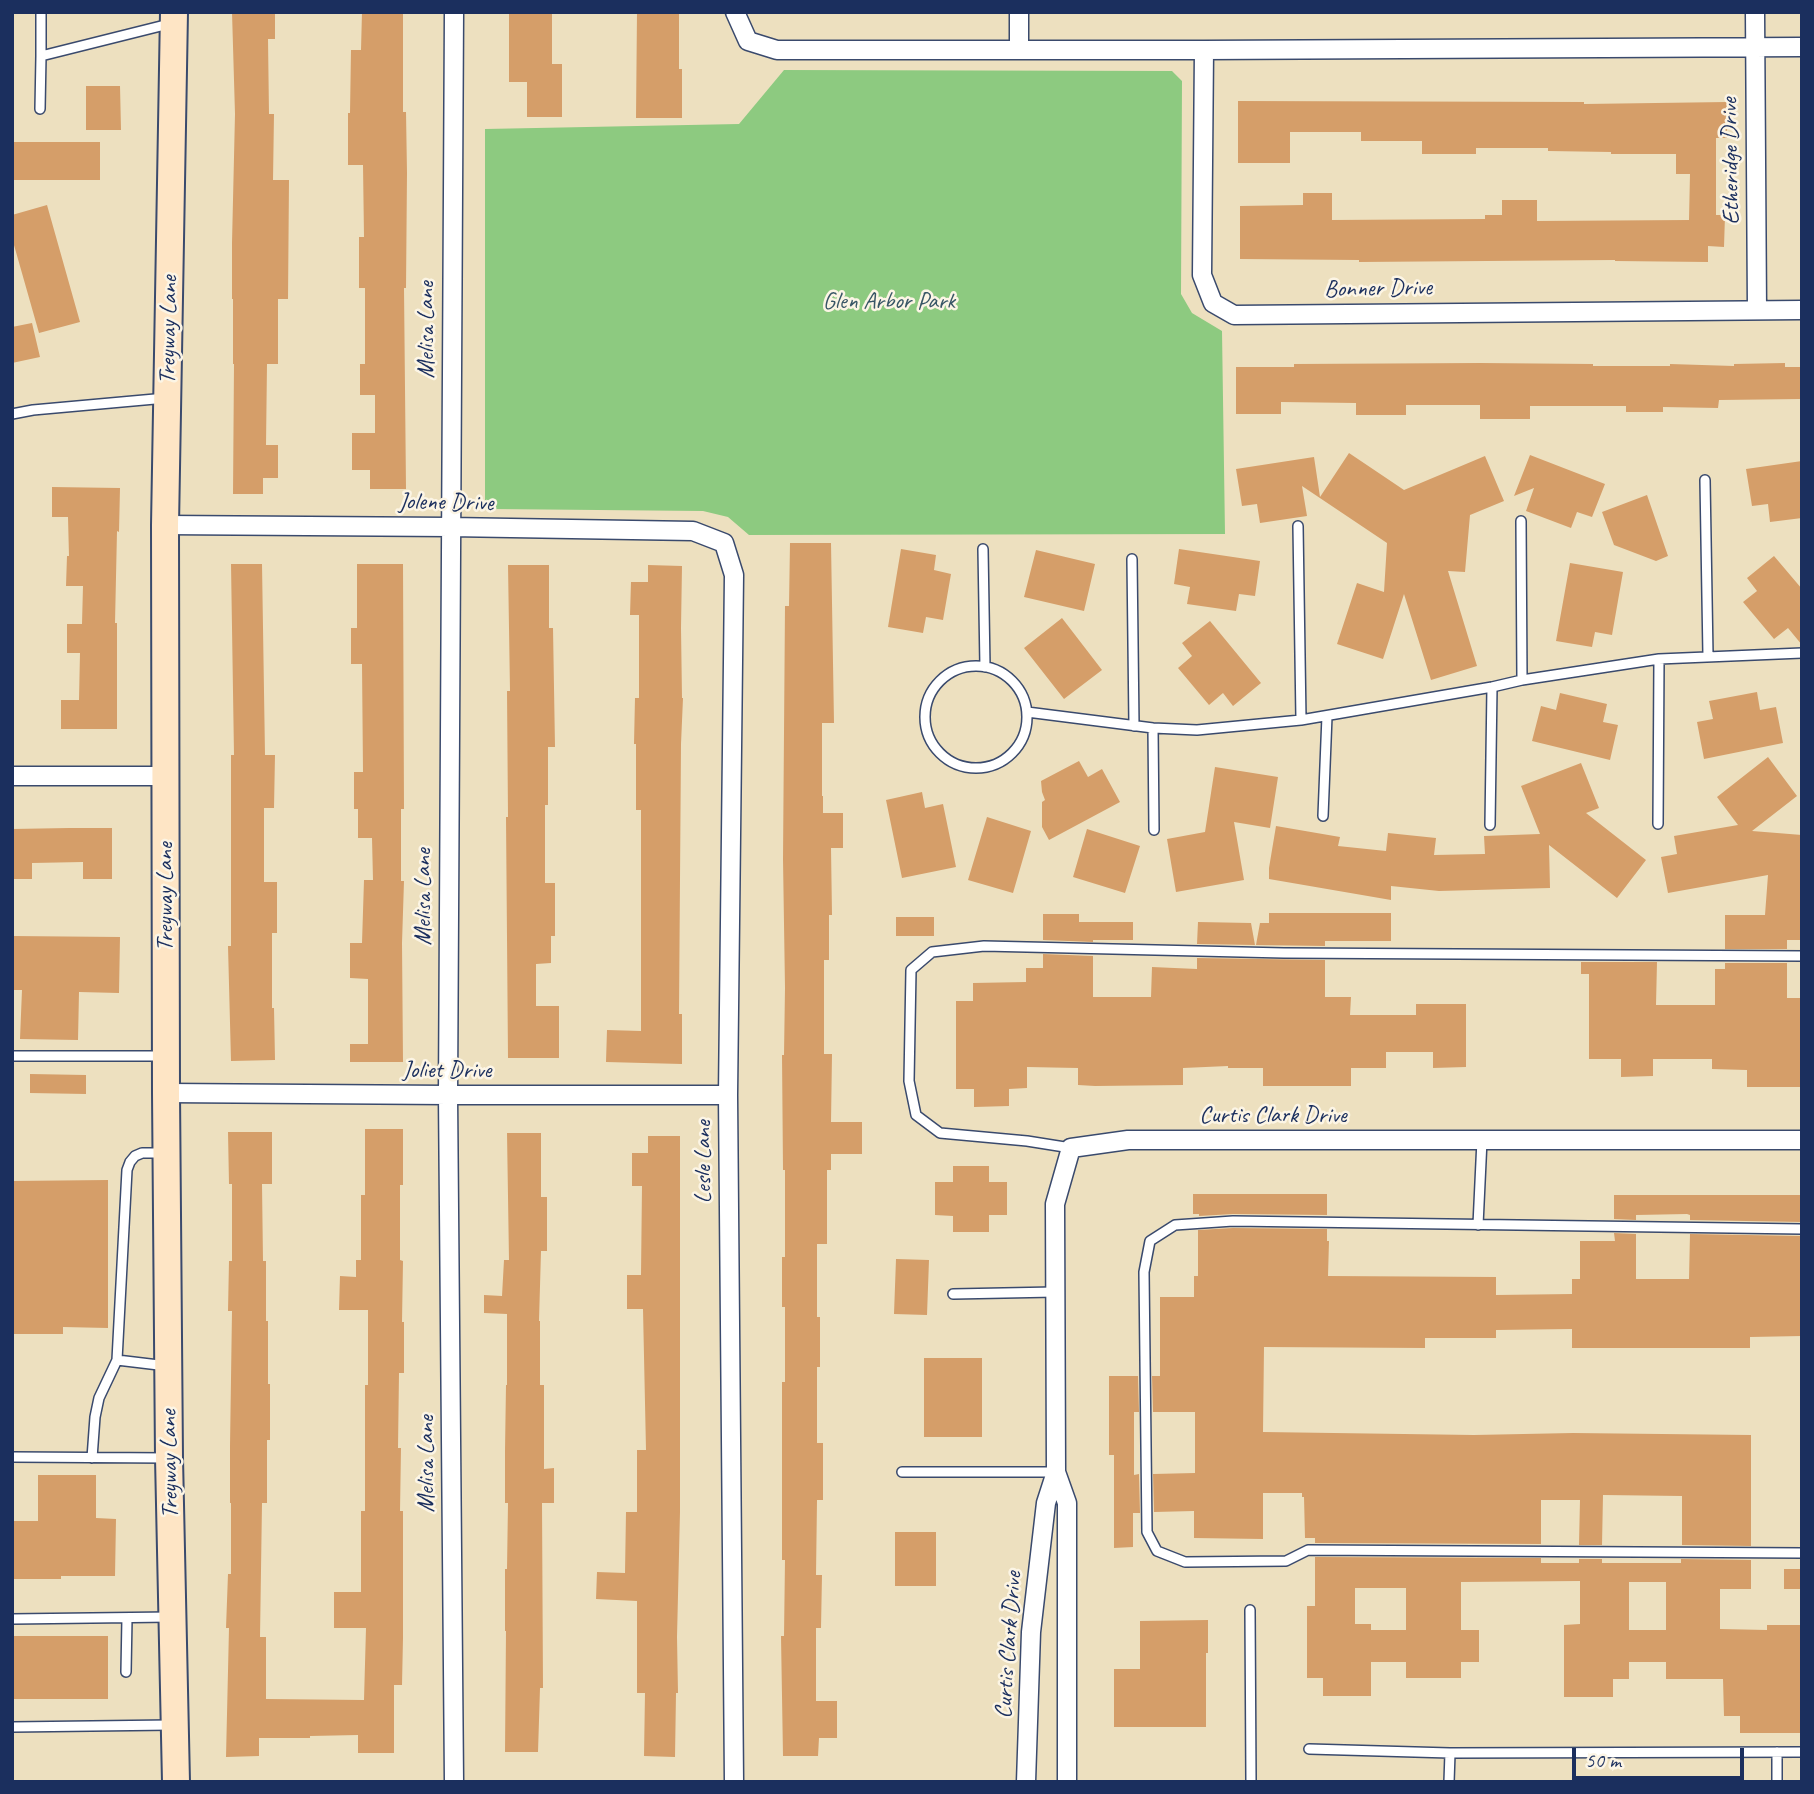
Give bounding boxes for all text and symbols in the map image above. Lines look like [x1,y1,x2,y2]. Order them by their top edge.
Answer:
street label: Etheridge Drive [1715,97,1747,225]
street label: Bonner Drive [1324,274,1432,304]
street label: Treyway Lane [154,275,184,385]
street label: Melisa Lane [413,281,441,379]
park label: Glen Arbor Park [823,288,955,316]
street label: Jolene Drive [398,488,494,518]
street label: Treyway Lane [152,842,180,952]
street label: Melisa Lane [410,848,438,946]
street label: Joliet Drive [403,1057,491,1085]
street label: Curtis Clark Drive [1199,1102,1347,1130]
street label: Lesle Lane [690,1120,718,1204]
street label: Treyway Lane [155,1409,185,1519]
street label: Melisa Lane [413,1415,441,1513]
street label: Curtis Clark Drive [989,1571,1029,1719]
scale bar [1576,1734,1748,1778]
text: 50 m [1585,1747,1621,1773]

